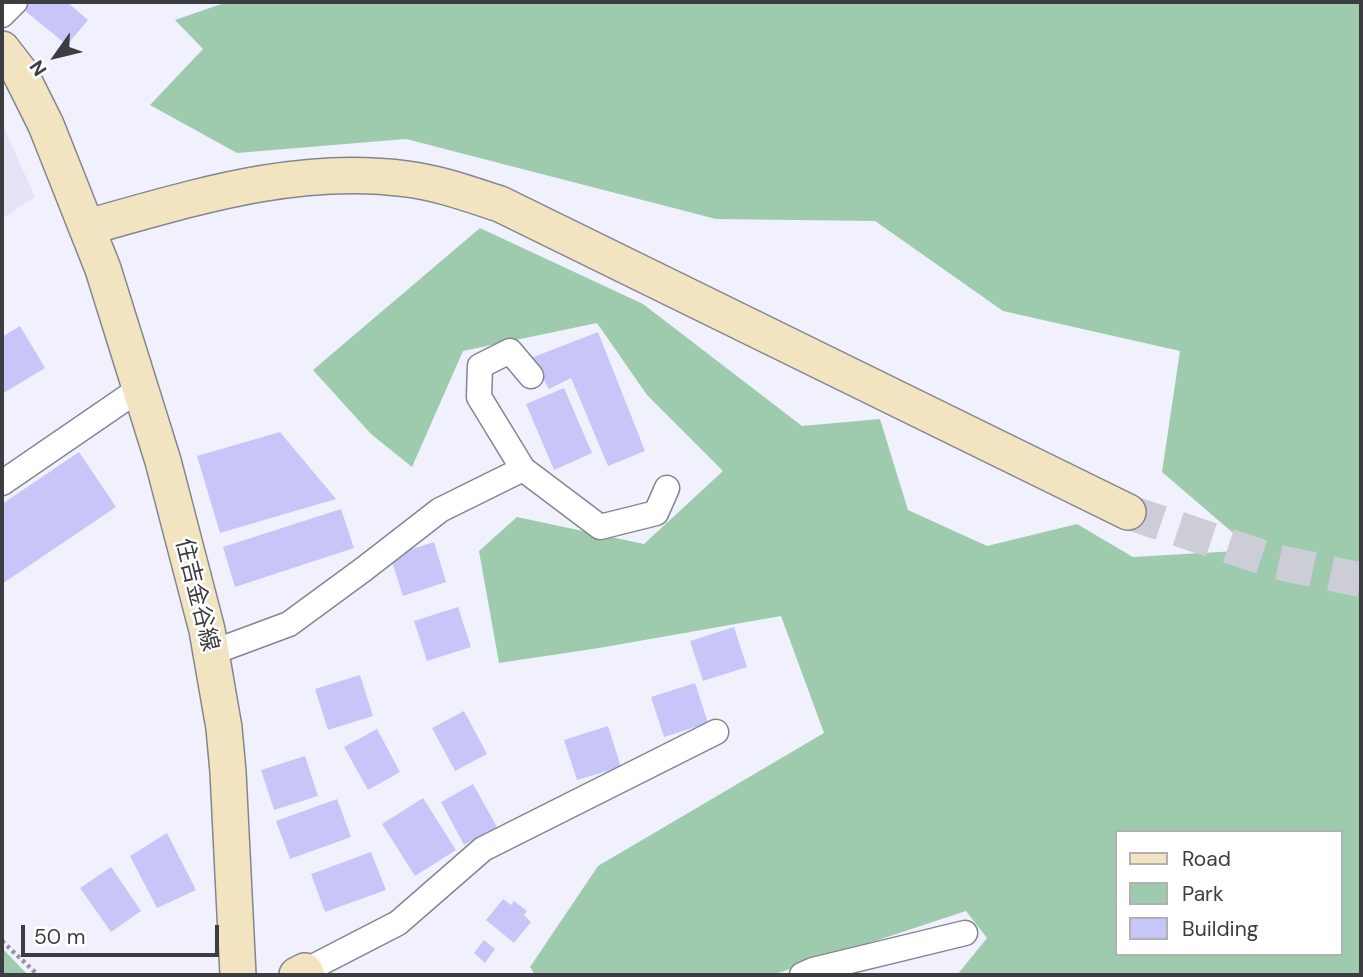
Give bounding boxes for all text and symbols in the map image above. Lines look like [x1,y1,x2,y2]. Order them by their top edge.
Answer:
north arrow [21,21,91,91]
text: N [24,55,52,81]
street label: 住吉金谷線 [169,536,223,654]
legend [1114,830,1342,956]
text: Road [1182,845,1231,873]
text: Park [1182,880,1223,908]
scale bar [24,911,222,955]
text: Building [1182,915,1258,943]
text: 50 m [34,923,85,951]

